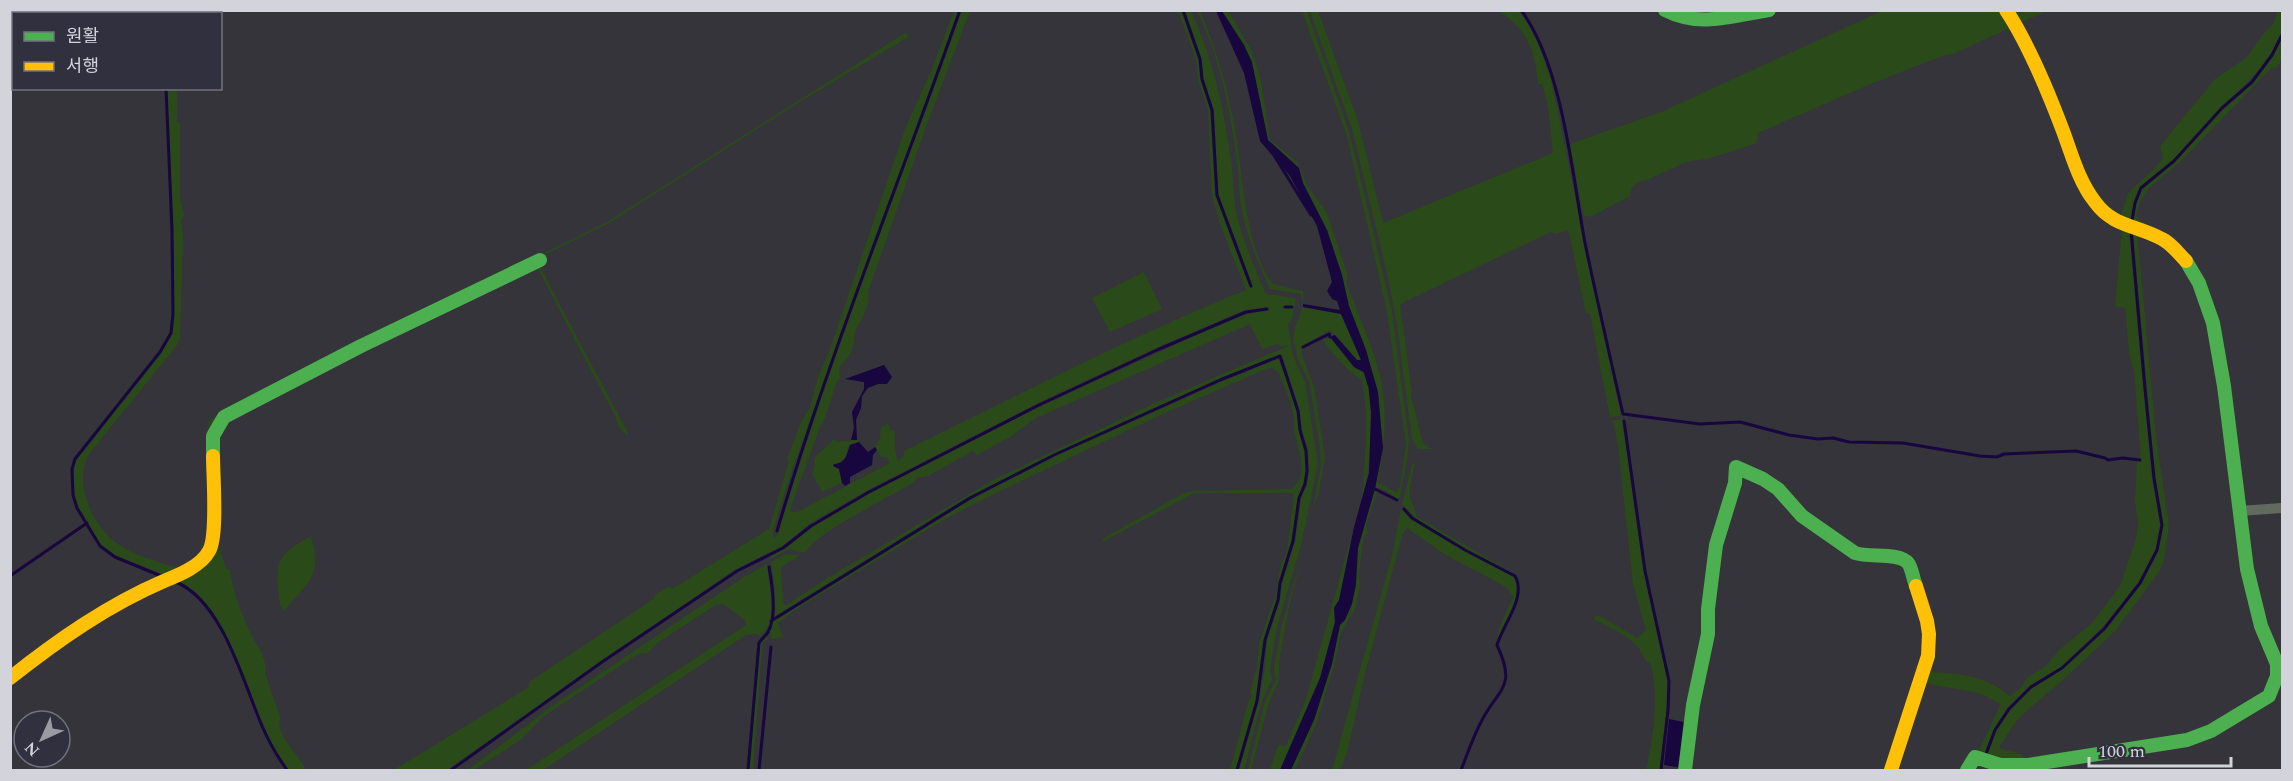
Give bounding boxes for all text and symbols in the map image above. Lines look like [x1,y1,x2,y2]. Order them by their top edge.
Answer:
legend [12,12,222,90]
text: 원활 [66,23,99,50]
text: 서행 [66,53,99,80]
north arrow [12,709,72,769]
scale bar [2089,730,2232,768]
text: N [19,736,45,762]
text: 100 m [2098,738,2145,765]

